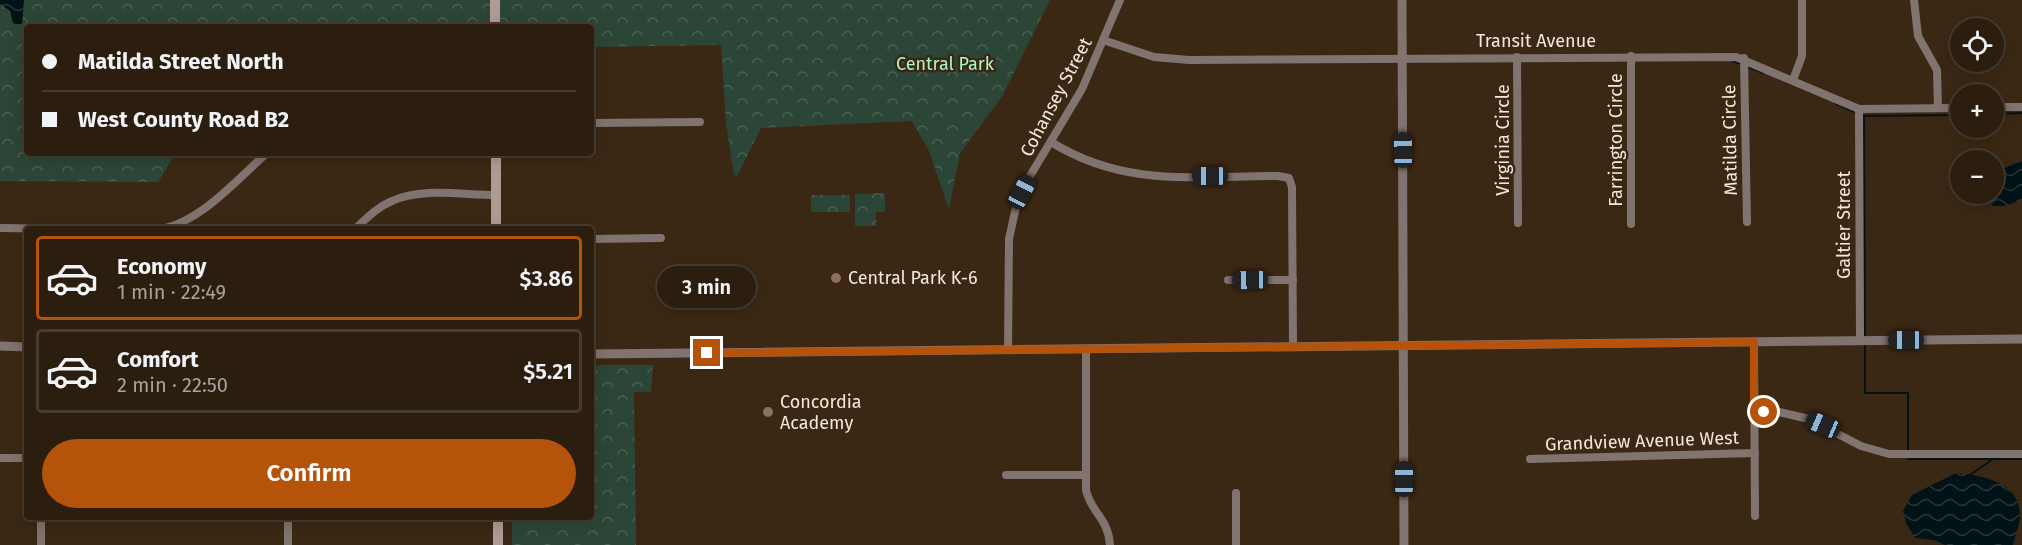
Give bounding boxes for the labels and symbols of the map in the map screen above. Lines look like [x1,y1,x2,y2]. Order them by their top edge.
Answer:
street label: Transit Avenue [1476,30,1596,52]
street label: Cohansey Street [1015,33,1097,160]
park label: Central Park [896,53,995,75]
street label: Farrington Circle [1605,73,1627,207]
street label: Virginia Circle [1492,84,1514,196]
street label: Matilda Circle [1718,84,1742,196]
car [1394,132,1412,168]
car [1192,167,1228,185]
street label: Galtier Street [1833,170,1855,279]
car [1006,172,1038,212]
callout: 3 min [658,266,756,308]
place label: Central Park K-6 [848,267,978,289]
marker: Central Park K-6 [829,271,843,285]
car [1232,271,1268,289]
car [1888,331,1924,349]
route end [693,339,720,366]
place label: Concordia Academy [780,391,862,434]
route start [1750,398,1777,425]
marker: Concordia Academy [761,405,775,419]
car [1803,410,1843,440]
street label: Grandview Avenue West [1545,427,1740,455]
car [1395,461,1413,497]

